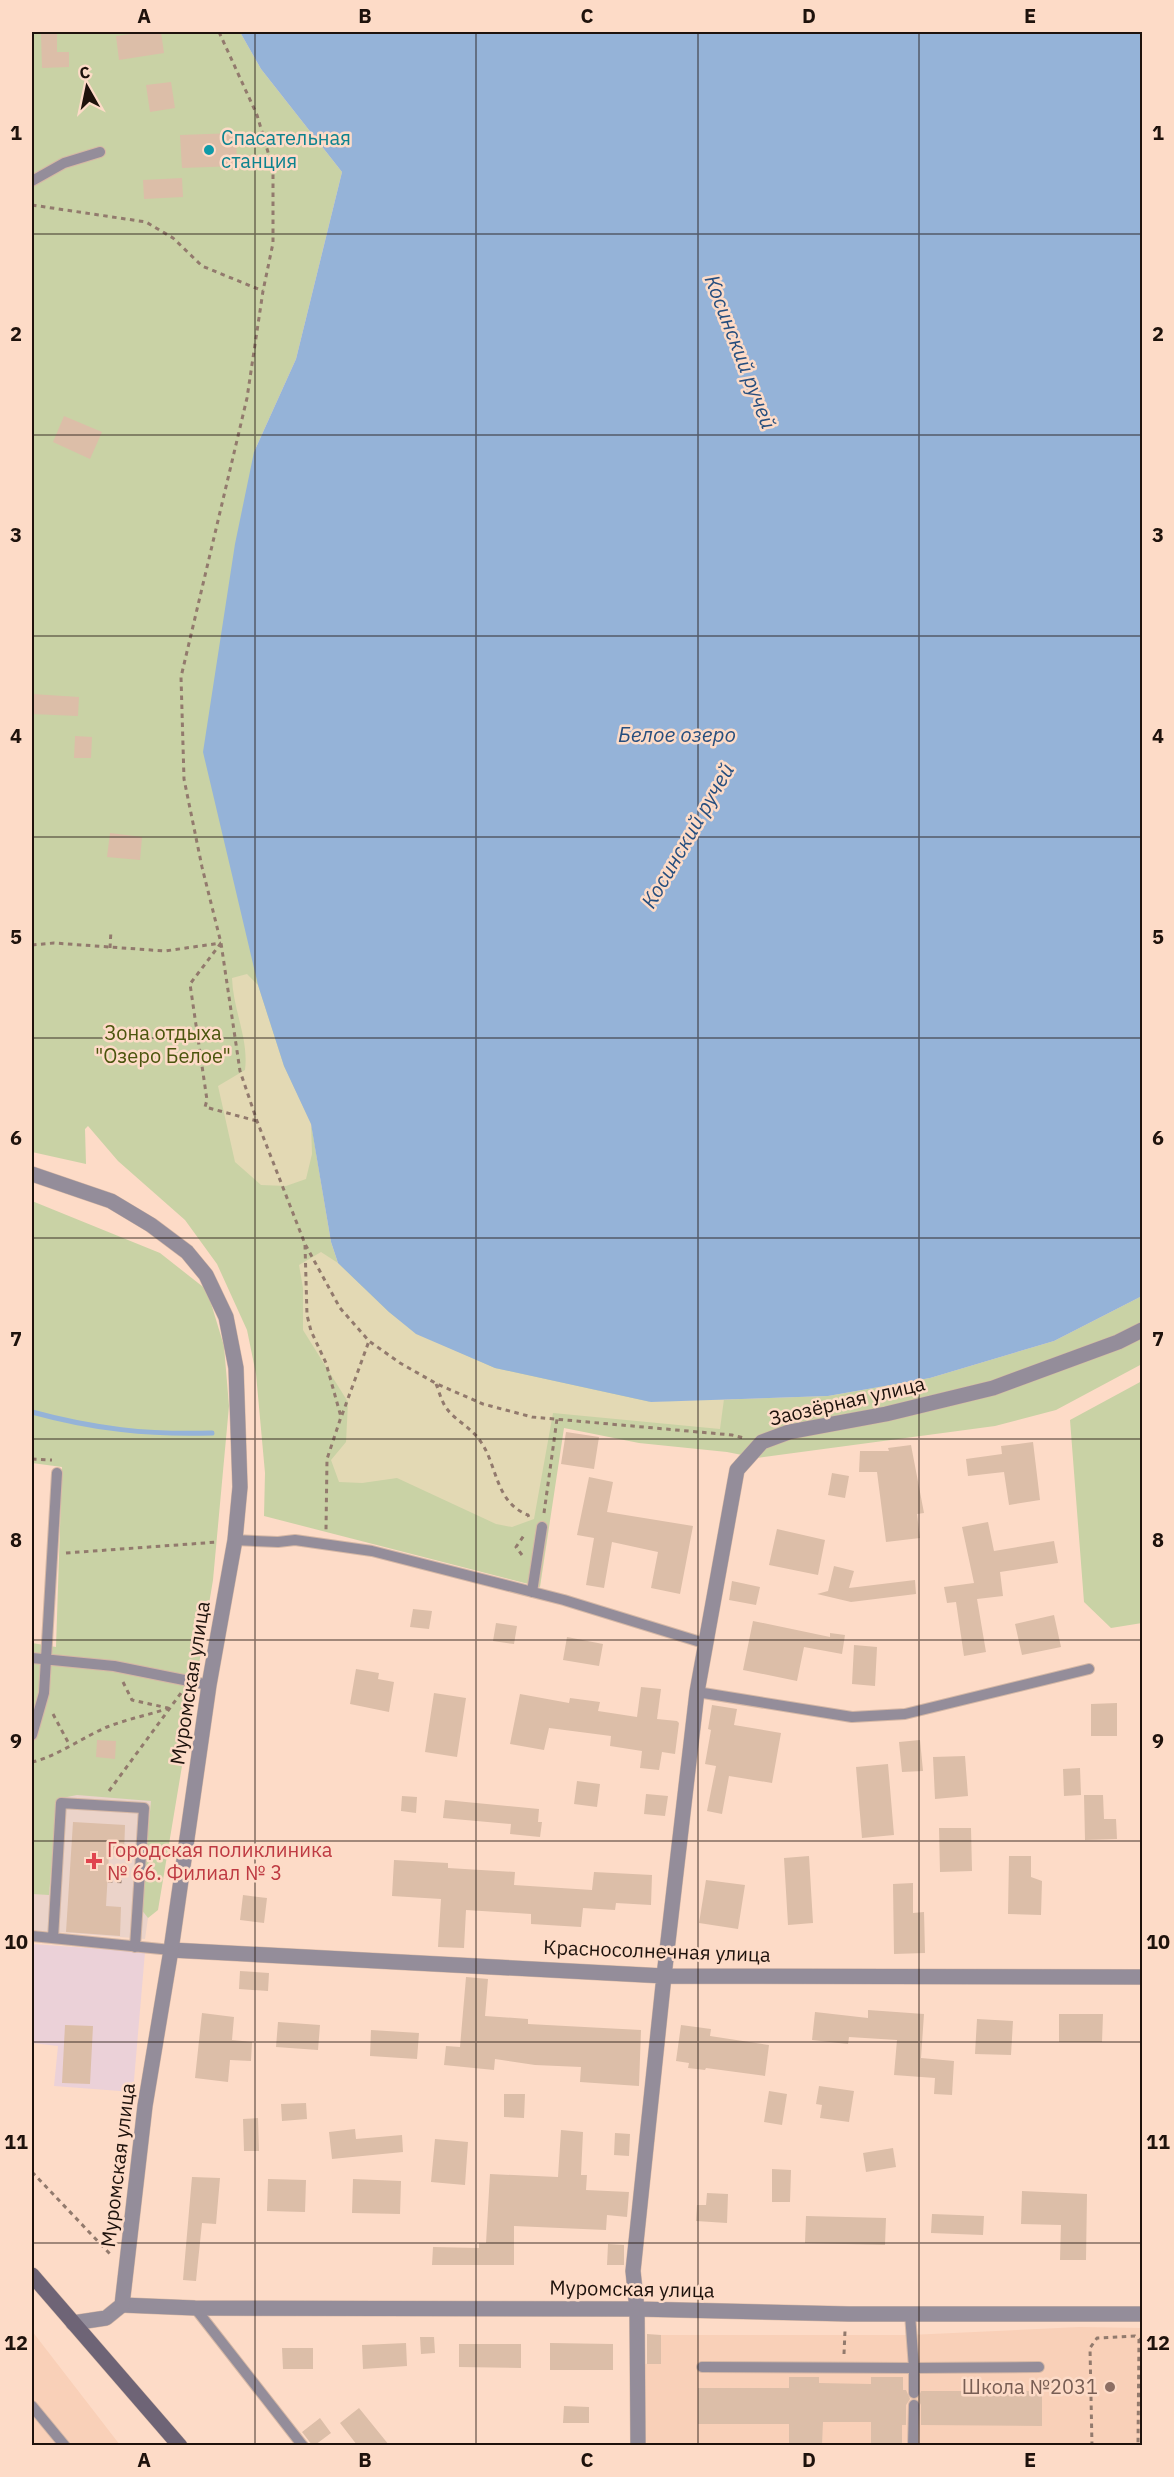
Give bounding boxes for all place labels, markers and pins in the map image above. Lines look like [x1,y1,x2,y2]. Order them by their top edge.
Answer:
place label: Спасательная станция [221,124,351,174]
marker: Спасательная станция [202,143,216,157]
place label: Городская поликлиника № 66. Филиал № 3 [107,1836,333,1886]
marker: Городская поликлиника № 66. Филиал № 3 [85,1852,103,1870]
place label: Школа №2031 [962,2373,1098,2400]
marker: Школа №2031 [1103,2380,1117,2394]

